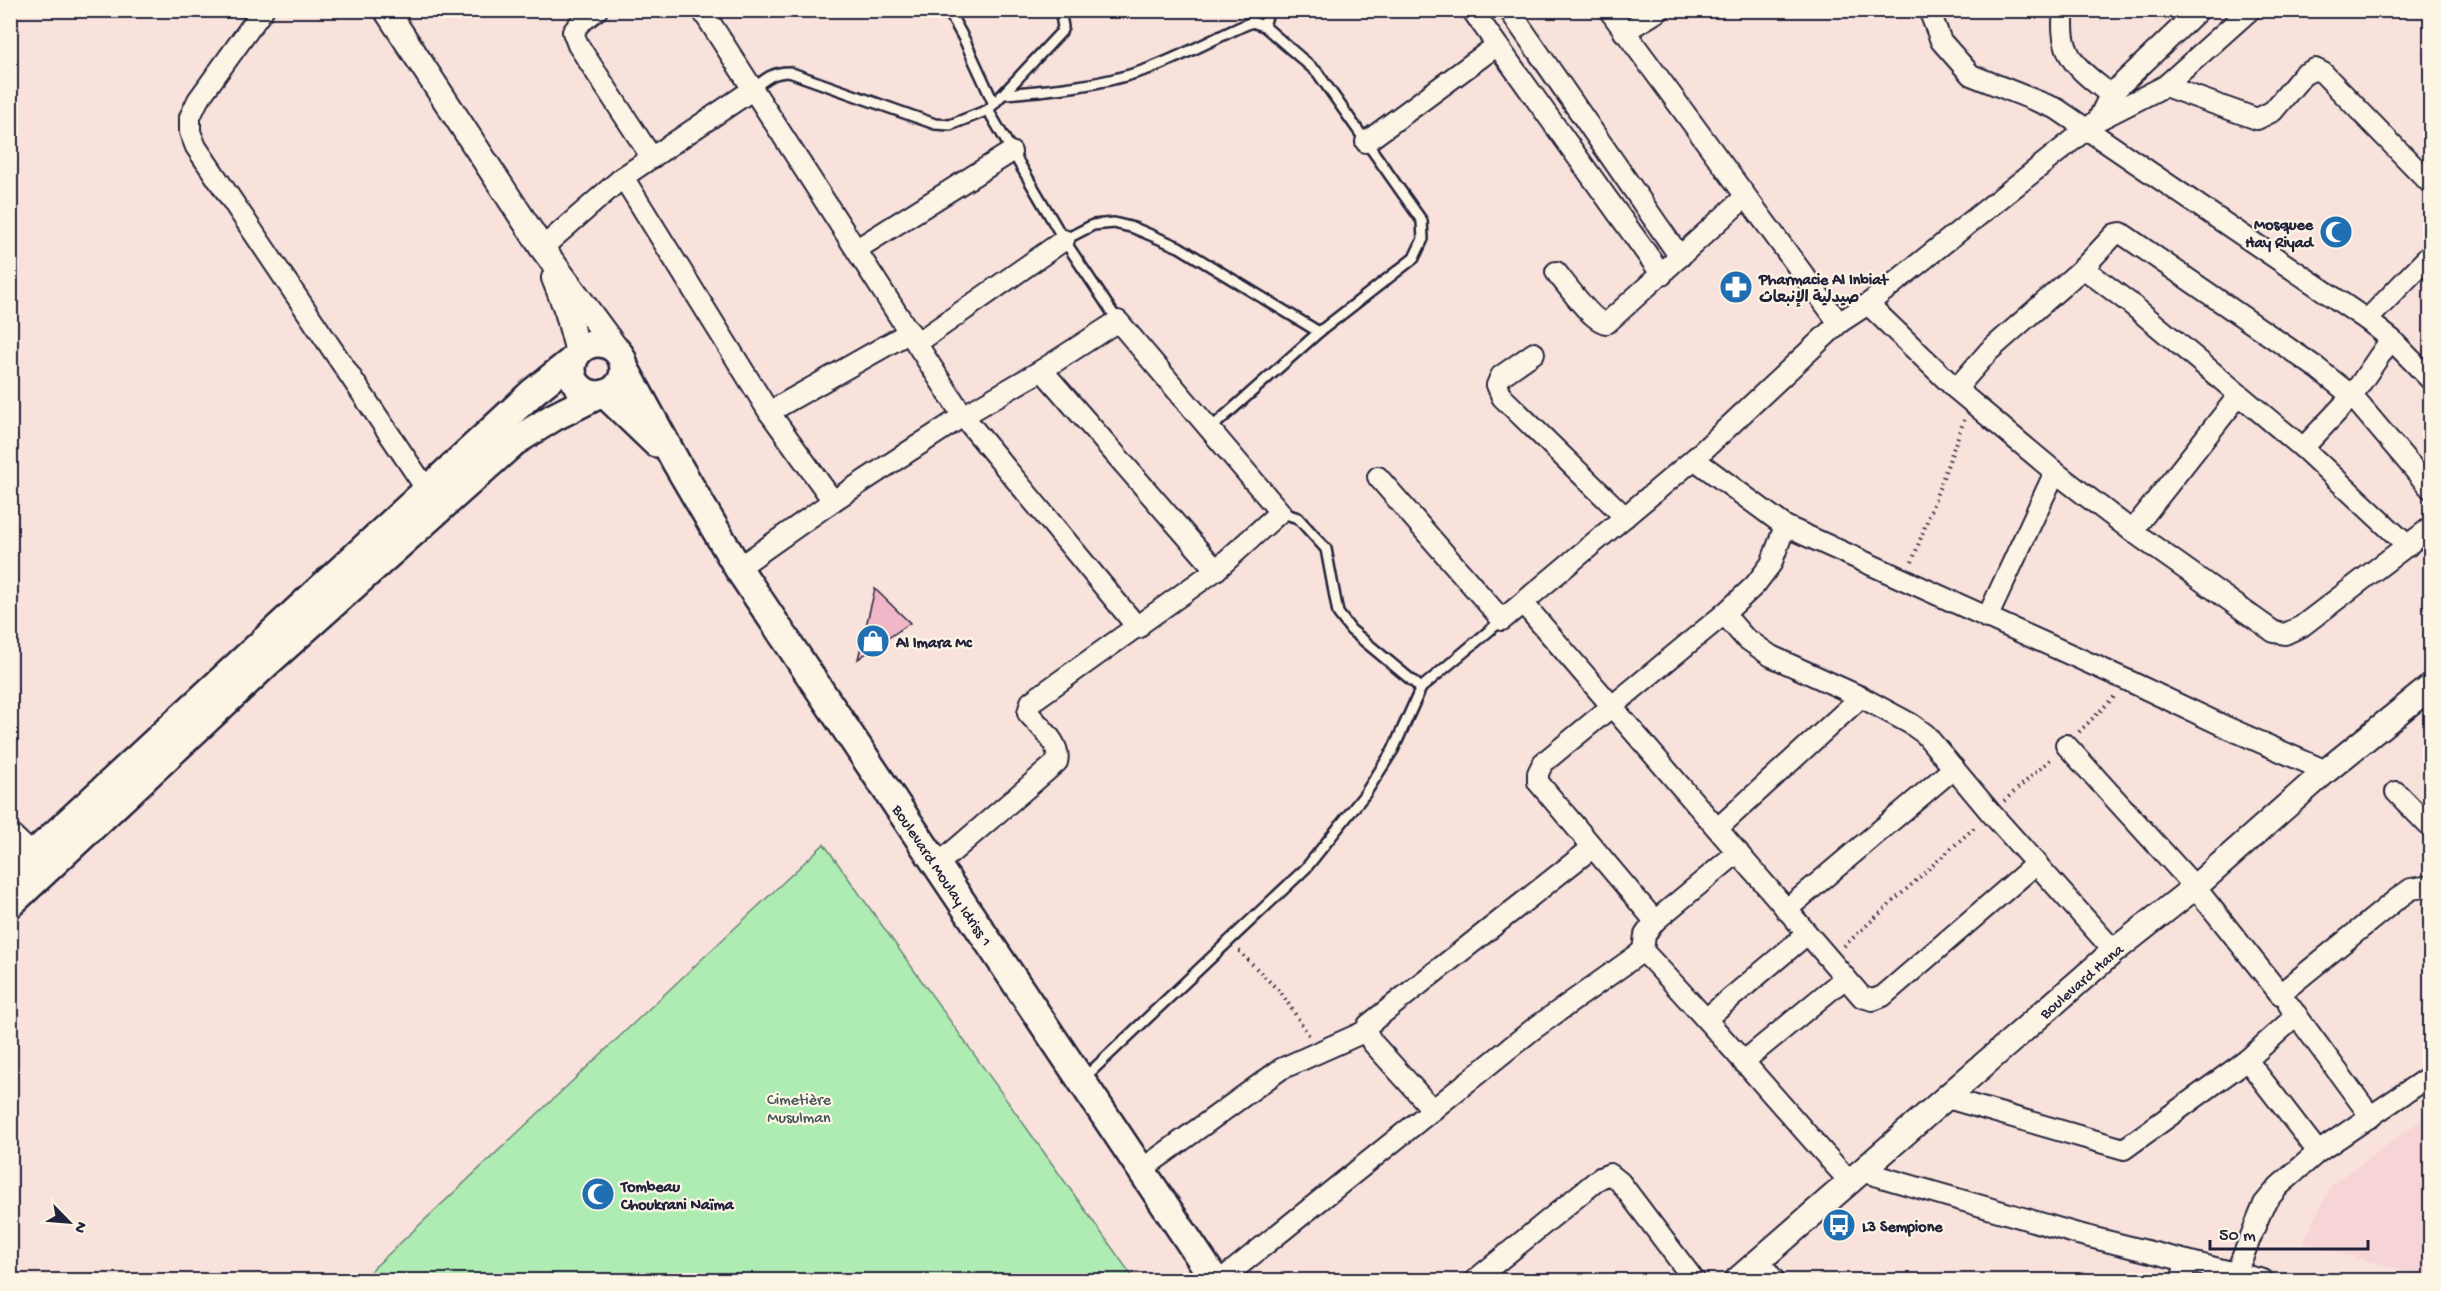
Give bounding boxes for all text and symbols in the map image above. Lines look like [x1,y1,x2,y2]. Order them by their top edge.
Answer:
mosque icon: Mosquee Hay Riyad [2318,214,2354,250]
place label: Mosquee Hay Riyad [2245,217,2315,254]
pharmacy icon: Pharmacie Al Inbiat صيدلية الإنبعاث [1718,269,1754,305]
place label: Pharmacie Al Inbiat صيدلية الإنبعاث [1758,272,1889,309]
shop icon: Al Imara Mc [855,623,891,659]
place label: Al Imara Mc [895,635,973,654]
street label: Boulevard Moulay Idriss 1 [886,801,995,951]
street label: Boulevard Hana [2036,941,2129,1025]
park label: Cimetière Musulman [767,1092,832,1129]
mosque icon: Tombeau Choukrani Naïma [580,1176,616,1212]
place label: Tombeau Choukrani Naïma [619,1179,735,1216]
north arrow [39,1192,99,1252]
bus stop icon: L3 Sempione [1821,1207,1857,1243]
scale bar [2210,1213,2368,1251]
text: N [68,1218,90,1236]
place label: L3 Sempione [1862,1219,1943,1238]
text: 50 m [2219,1226,2256,1247]

